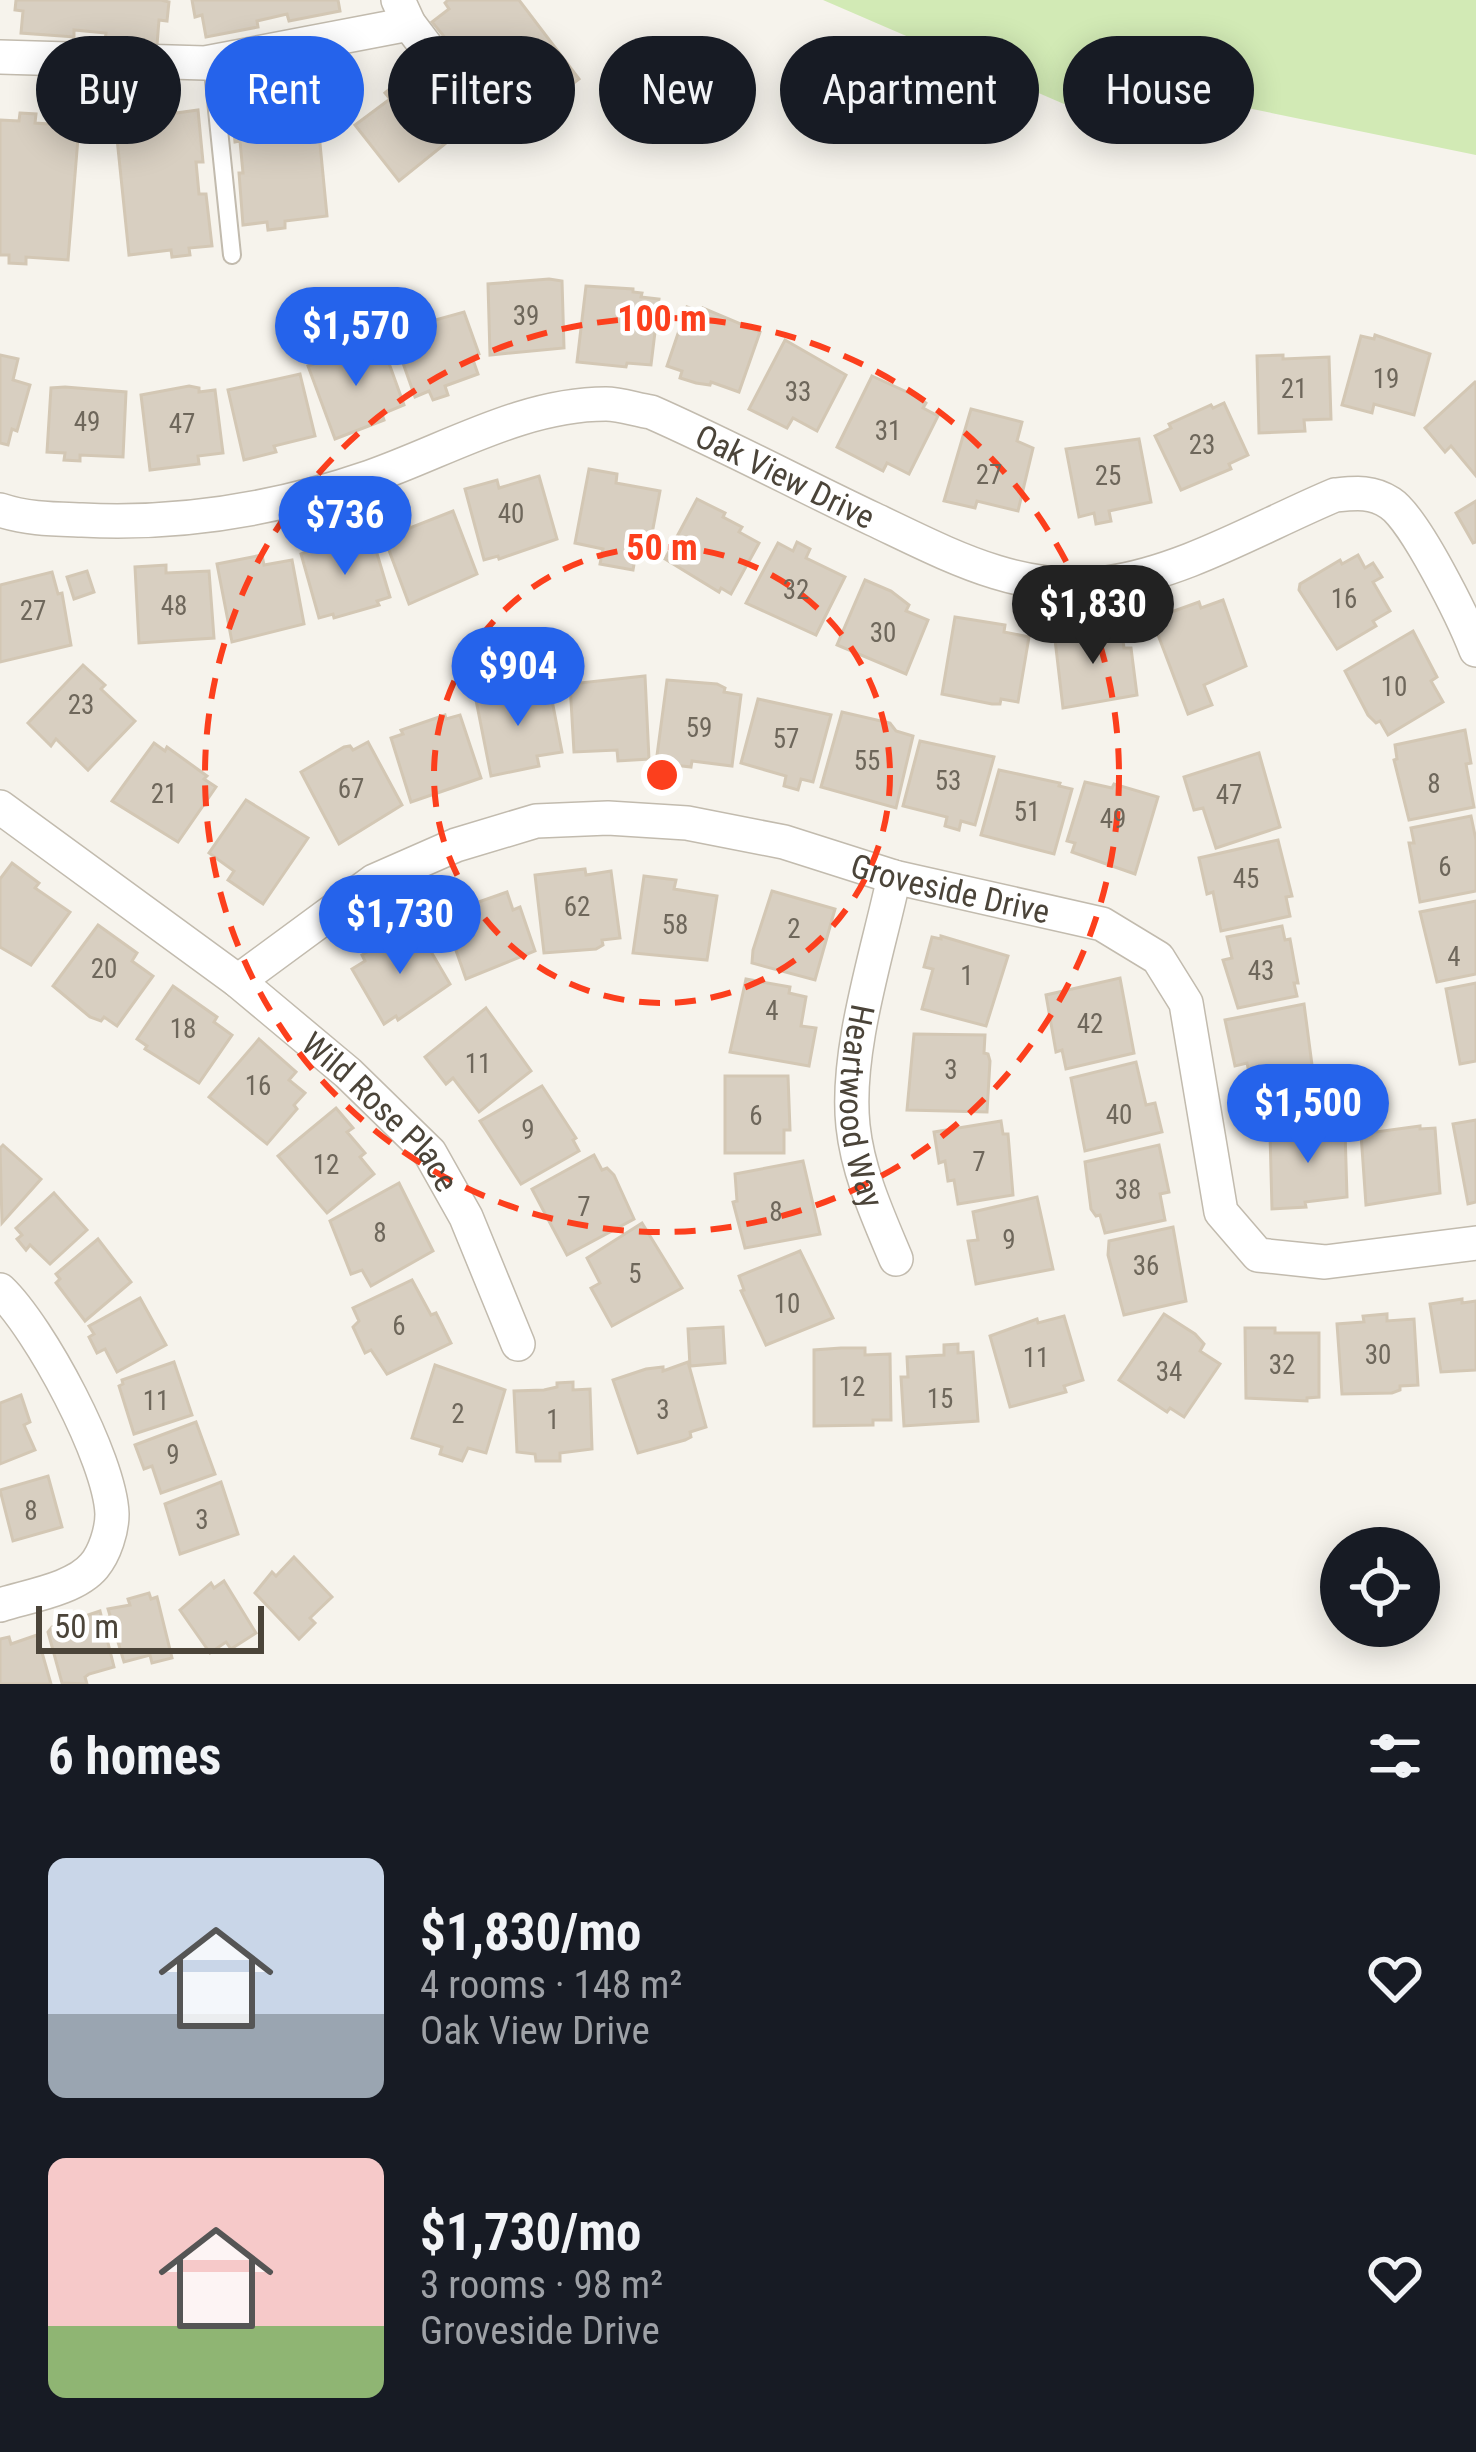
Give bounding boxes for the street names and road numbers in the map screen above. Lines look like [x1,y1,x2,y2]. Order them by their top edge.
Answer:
street label: Oak View Drive [689,416,881,537]
street label: Groveside Drive [846,846,1053,932]
street label: Heartwood Way [832,1001,892,1213]
street label: Wild Rose Place [294,1024,466,1198]

